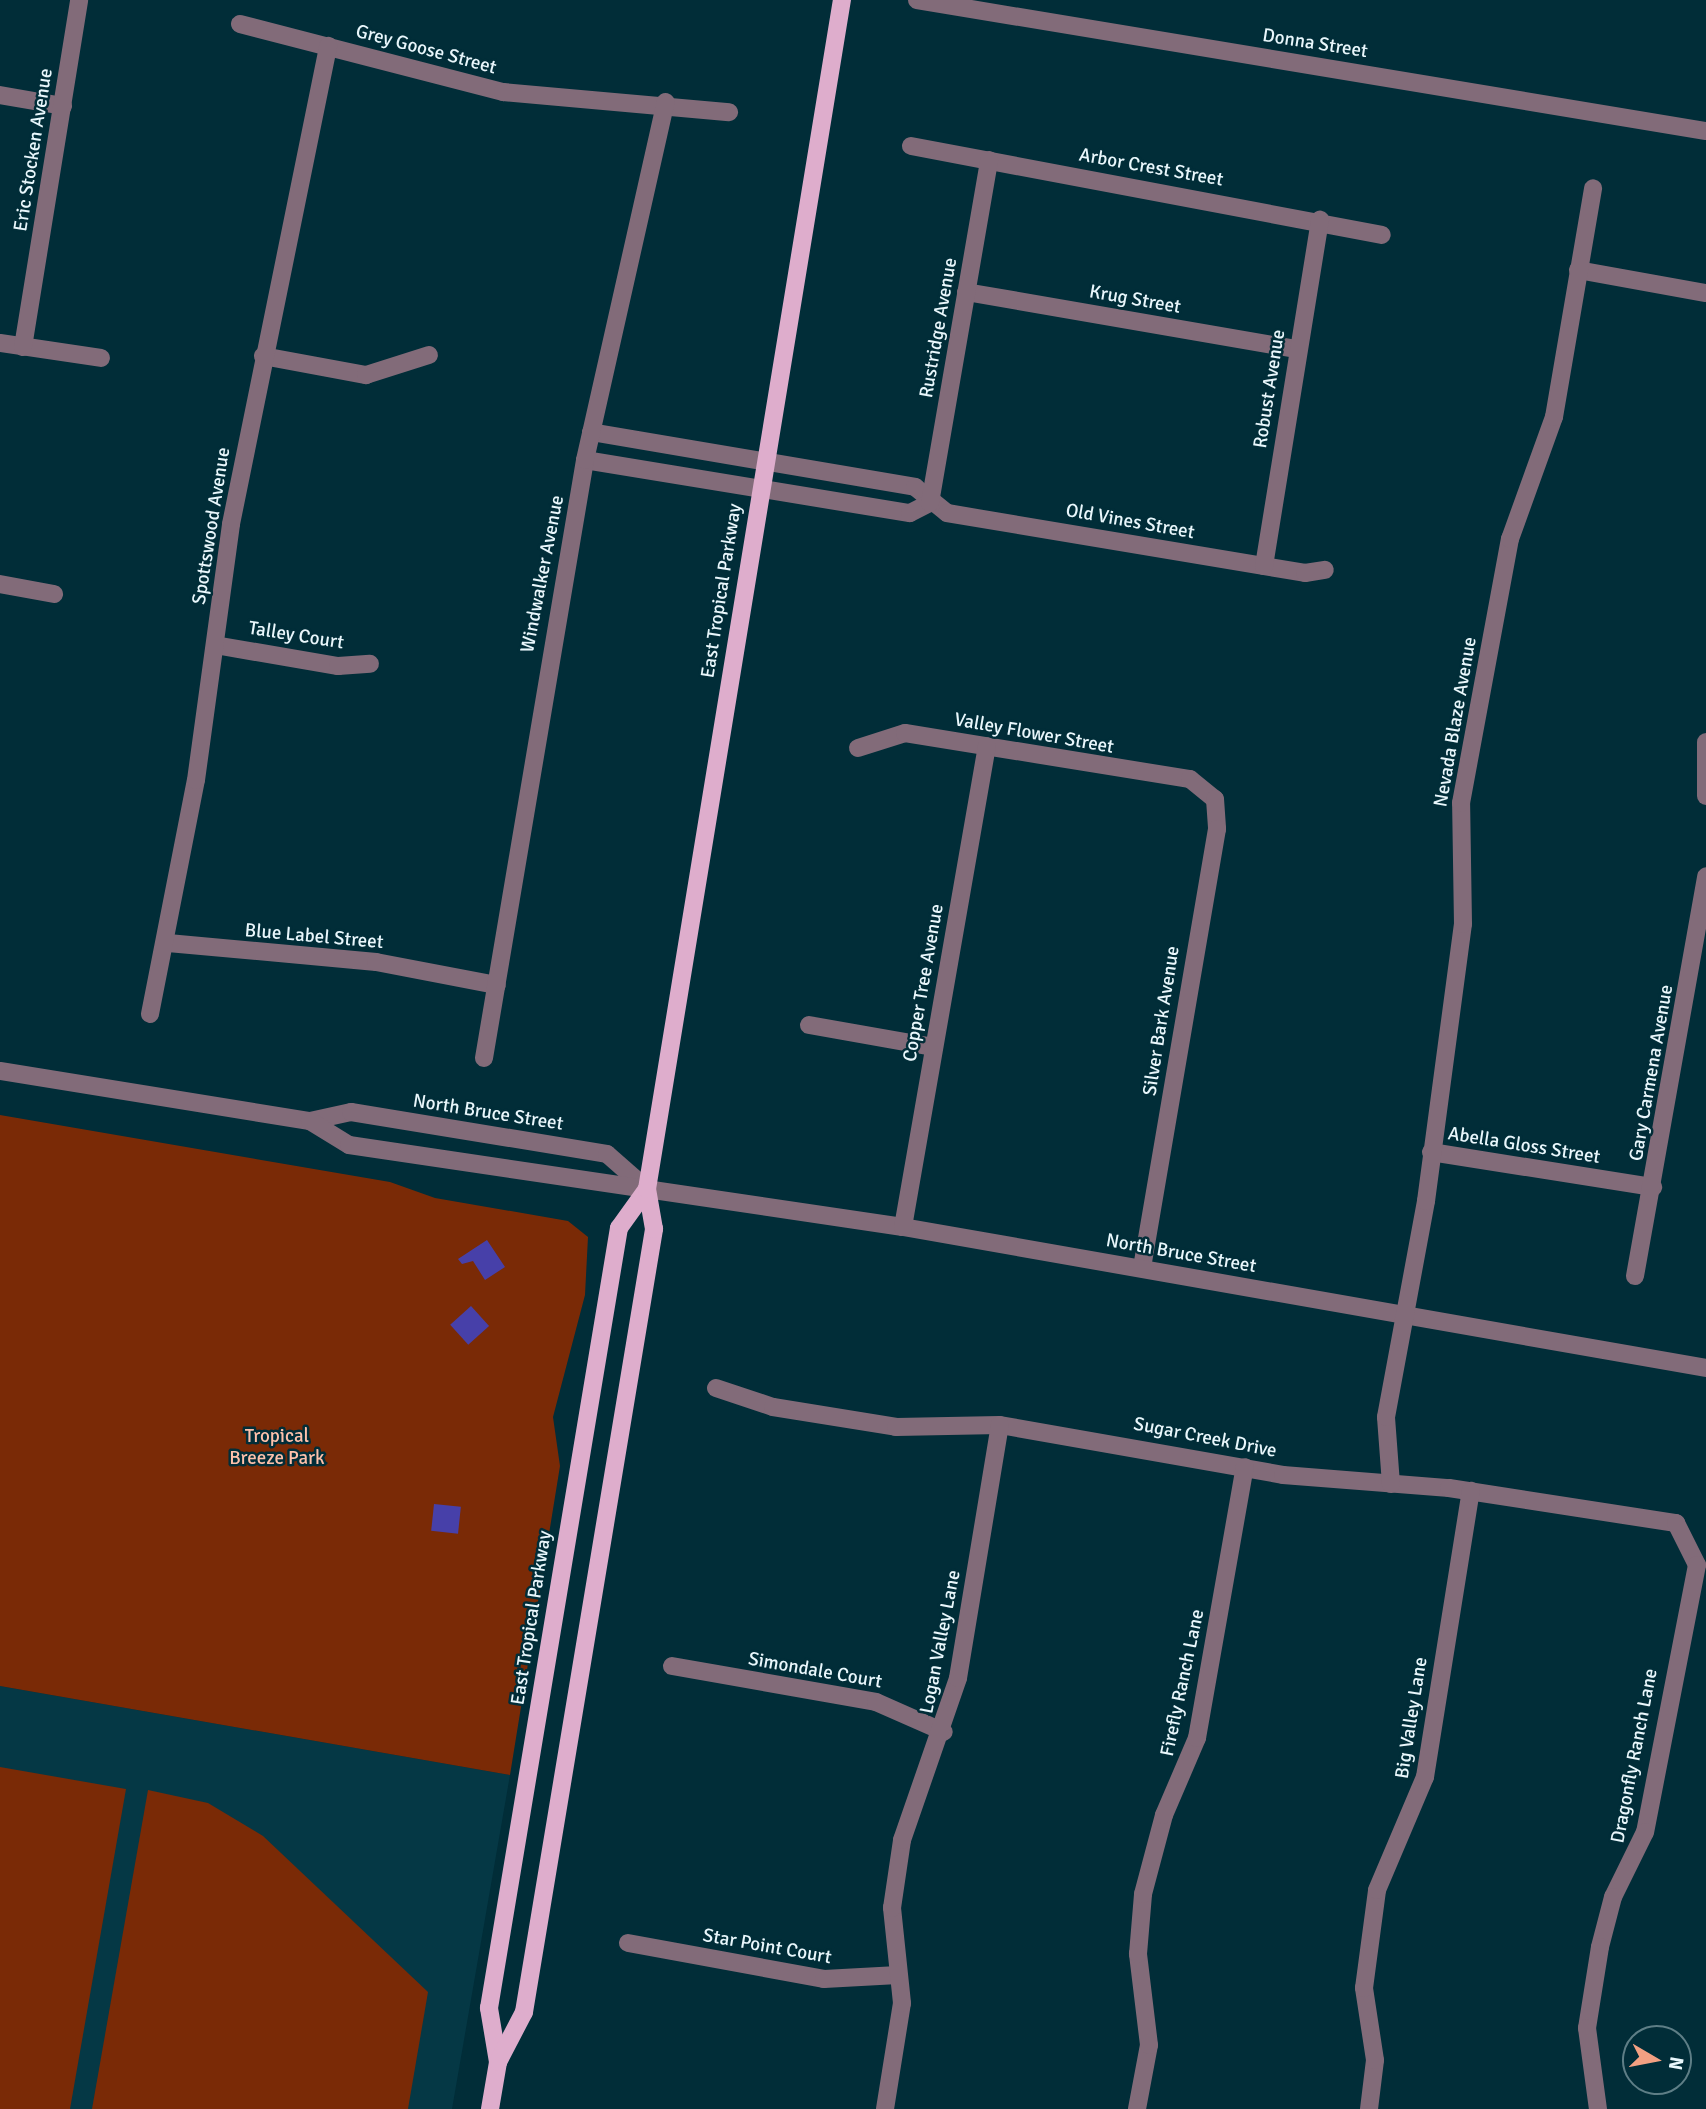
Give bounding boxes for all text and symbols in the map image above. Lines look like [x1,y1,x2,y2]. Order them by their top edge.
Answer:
street label: Grey Goose Street [353,20,499,80]
street label: Donna Street [1261,24,1369,64]
street label: Eric Stocken Avenue [10,67,58,233]
street label: Arbor Crest Street [1077,144,1225,192]
street label: Rustridge Avenue [915,256,963,400]
street label: Krug Street [1088,281,1182,319]
street label: Robust Avenue [1249,328,1291,450]
street label: Spottswood Avenue [188,446,236,606]
street label: Windwalker Avenue [517,493,569,655]
street label: Old Vines Street [1064,499,1196,545]
street label: East Tropical Parkway [697,502,747,680]
street label: Talley Court [247,617,345,655]
street label: Nevada Blaze Avenue [1430,635,1482,809]
street label: Valley Flower Street [952,709,1116,759]
street label: Copper Tree Avenue [899,902,949,1064]
street label: Blue Label Street [244,920,384,954]
street label: Silver Bark Avenue [1139,944,1185,1098]
street label: Gary Carmena Avenue [1625,983,1679,1163]
street label: North Bruce Street [411,1090,565,1136]
street label: Abella Gloss Street [1446,1123,1602,1169]
street label: North Bruce Street [1104,1230,1258,1278]
street label: Sugar Creek Drive [1132,1413,1278,1463]
park label: Tropical Breeze Park [229,1426,325,1470]
street label: East Tropical Parkway [507,1529,557,1707]
street label: Logan Valley Lane [916,1568,966,1716]
street label: Firefly Ranch Lane [1156,1607,1210,1759]
street label: Simondale Court [746,1648,884,1694]
street label: Big Valley Lane [1391,1655,1433,1781]
street label: Dragonfly Ranch Lane [1607,1667,1663,1845]
street label: Star Point Court [701,1924,833,1970]
north arrow [1622,2025,1692,2095]
text: N [1663,2055,1689,2072]

